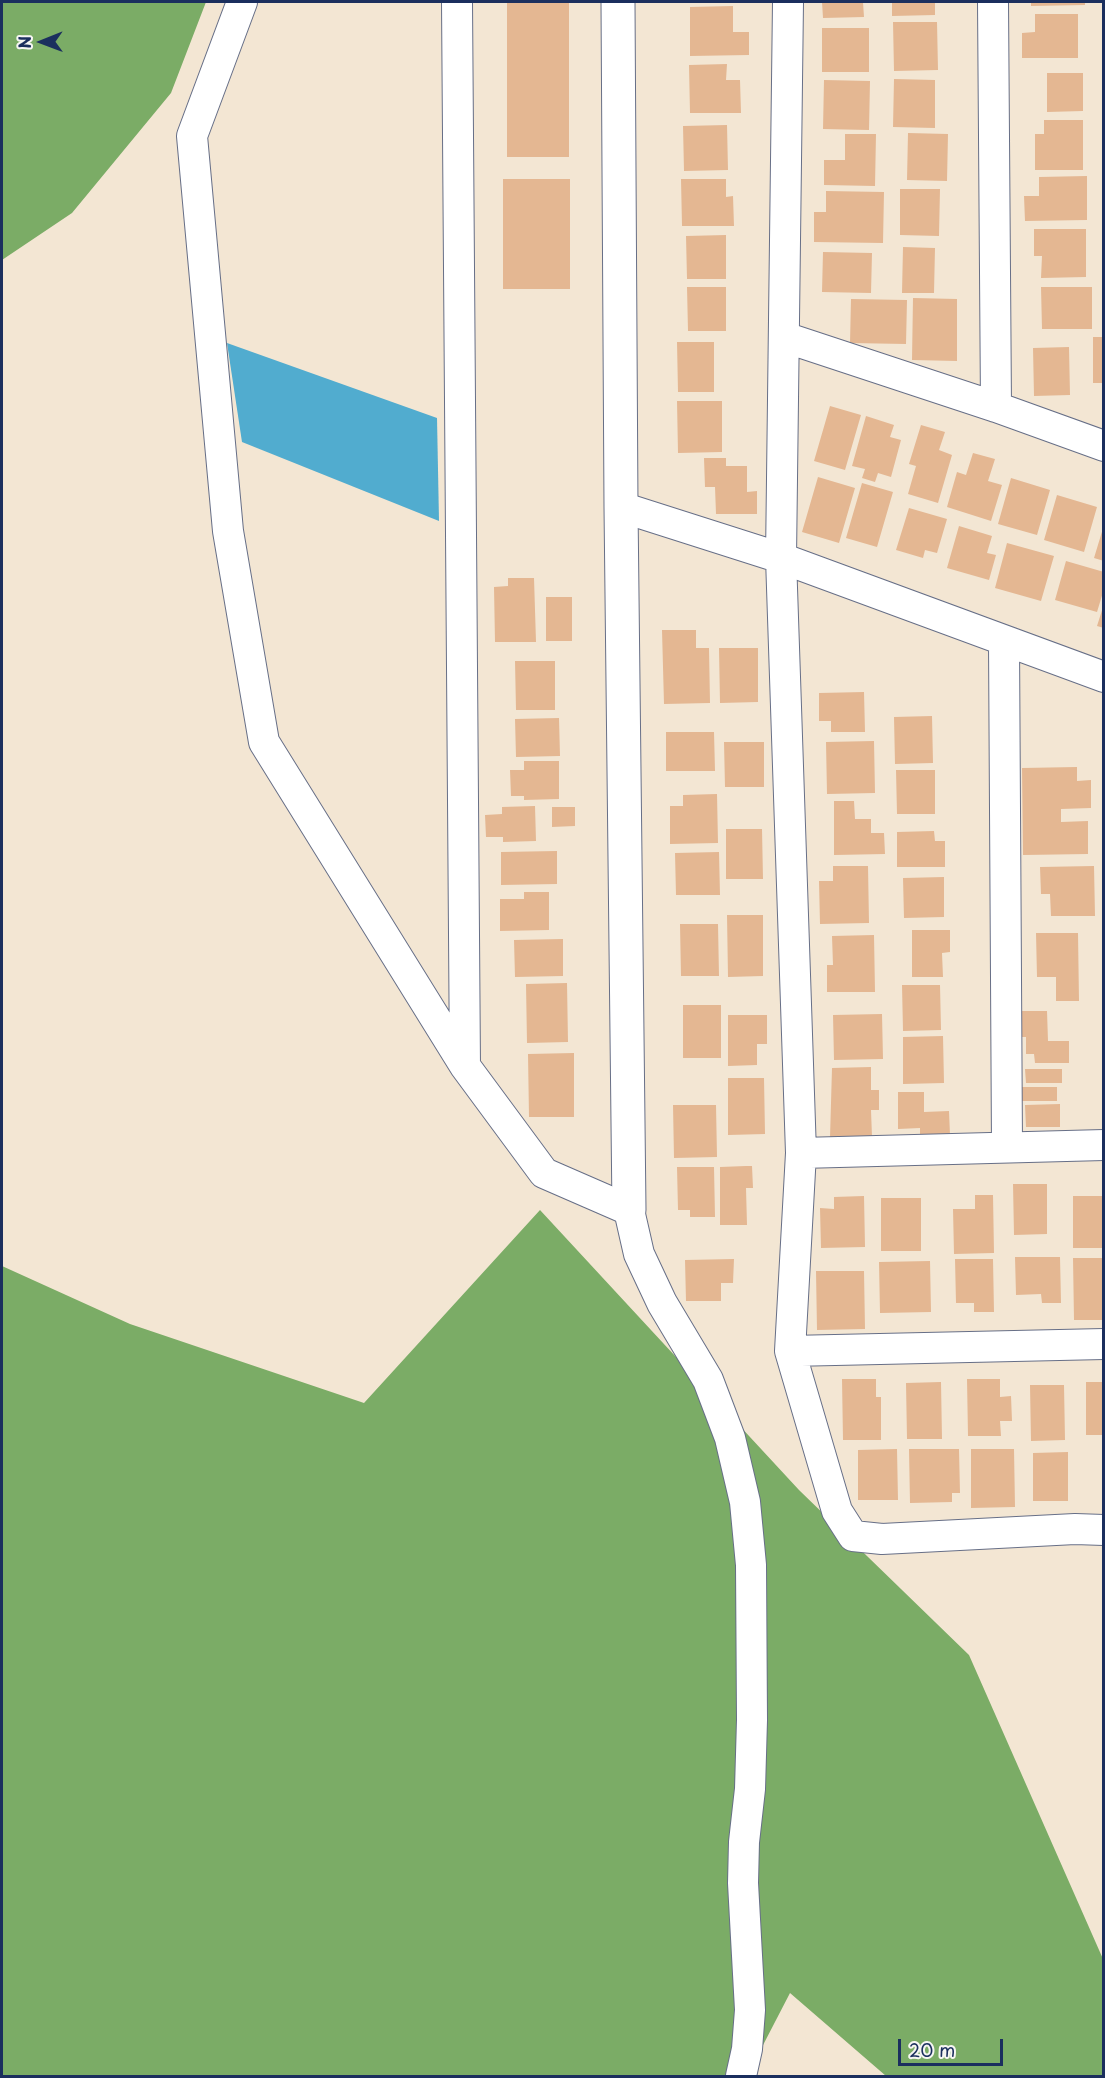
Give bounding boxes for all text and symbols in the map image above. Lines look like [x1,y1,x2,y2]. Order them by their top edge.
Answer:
north arrow [12,12,72,72]
text: N [12,36,36,49]
scale bar [901,2027,1006,2065]
text: 20 m [909,2036,955,2063]

